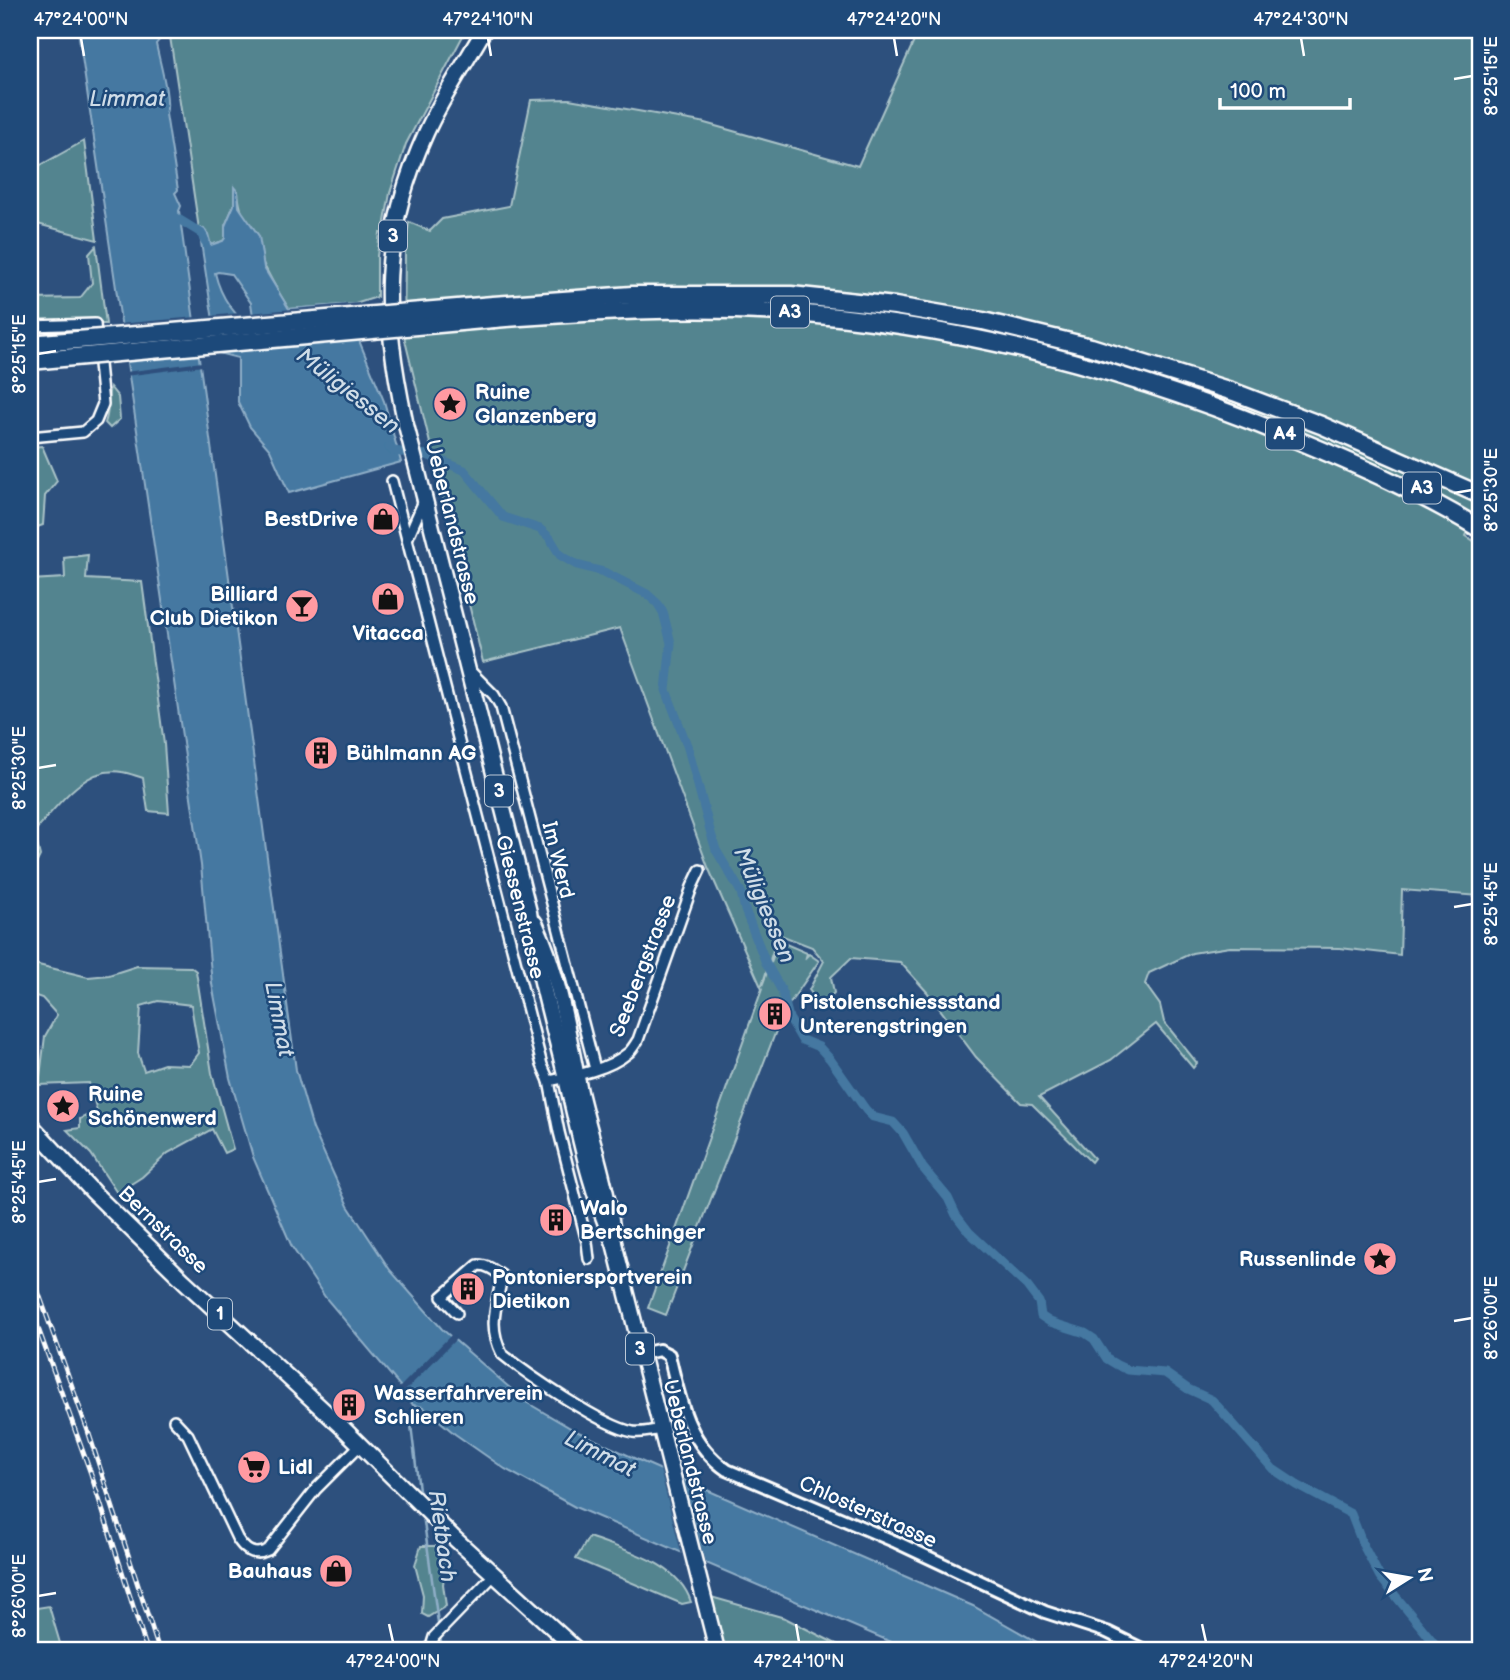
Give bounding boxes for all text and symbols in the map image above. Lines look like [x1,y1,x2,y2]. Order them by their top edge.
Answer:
text: 47°24'00"N [34,9,128,30]
text: 47°24'10"N [442,9,534,30]
text: 47°24'20"N [847,9,941,30]
text: 47°24'30"N [1253,9,1349,30]
text: 8°25'15"E [1481,36,1502,116]
scale bar [1220,66,1349,110]
text: 100 m [1230,79,1286,104]
water label: Limmat [89,85,166,113]
road number: 3 [379,220,407,252]
road number: A3 [771,296,809,328]
text: 8°25'15"E [9,314,30,394]
water label: Müligiessen [291,342,405,440]
place label: Ruine Glanzenberg [475,380,597,429]
place icon: Ruine Glanzenberg [431,385,469,423]
road number: A4 [1266,418,1304,449]
street label: Ueberlandstrasse [419,437,485,607]
text: 8°25'30"E [1481,448,1502,532]
road number: A3 [1403,472,1441,503]
shop icon: BestDrive [364,500,402,538]
place label: BestDrive [264,507,358,532]
shop icon: Vitacca [369,580,407,618]
place label: Billiard Club Dietikon [150,582,278,631]
bar icon: Billiard Club Dietikon [283,587,321,625]
place label: Vitacca [352,621,424,646]
text: 8°25'30"E [9,726,30,810]
building icon: Bühlmann AG [302,734,340,772]
place label: Bühlmann AG [346,741,476,766]
road number: 3 [485,776,513,806]
street label: Im Werd [536,819,580,901]
street label: Giessenstrasse [490,832,550,982]
water label: Müligiessen [727,843,801,967]
text: 8°25'45"E [1481,862,1502,946]
street label: Seebergstrasse [604,891,682,1041]
water label: Limmat [258,979,300,1060]
place label: Pistolenschiessstand Unterengstringen [800,990,1001,1039]
building icon: Pistolenschiessstand Unterengstringen [756,995,794,1033]
place label: Ruine Schönenwerd [88,1082,217,1131]
place icon: Ruine Schönenwerd [44,1087,82,1125]
text: 8°25'45"E [9,1140,30,1224]
street label: Bernstrasse [113,1181,213,1279]
place label: Walo Bertschinger [580,1196,706,1245]
building icon: Walo Bertschinger [537,1201,575,1239]
place icon: Russenlinde [1361,1240,1399,1278]
place label: Russenlinde [1239,1247,1356,1272]
place label: Pontoniersportverein Dietikon [492,1265,692,1314]
building icon: Pontoniersportverein Dietikon [449,1270,487,1308]
text: 8°26'00"E [1481,1276,1502,1360]
road number: 1 [208,1298,232,1330]
road number: 3 [626,1334,654,1364]
street label: Ueberlandstrasse [657,1377,723,1547]
place label: Wasserfahrverein Schlieren [374,1381,543,1430]
building icon: Wasserfahrverein Schlieren [330,1386,368,1424]
water label: Limmat [560,1424,641,1484]
supermarket icon: Lidl [235,1448,273,1486]
place label: Lidl [278,1455,313,1480]
street label: Chlosterstrasse [795,1470,941,1554]
water label: Rietbach [422,1488,462,1584]
north arrow [1374,1544,1444,1614]
shop icon: Bauhaus [317,1552,355,1590]
text: 8°26'00"E [9,1554,30,1638]
place label: Bauhaus [228,1559,312,1584]
text: N [1412,1566,1437,1584]
text: 47°24'00"N [346,1651,440,1672]
text: 47°24'10"N [753,1651,845,1672]
text: 47°24'20"N [1159,1651,1253,1672]

